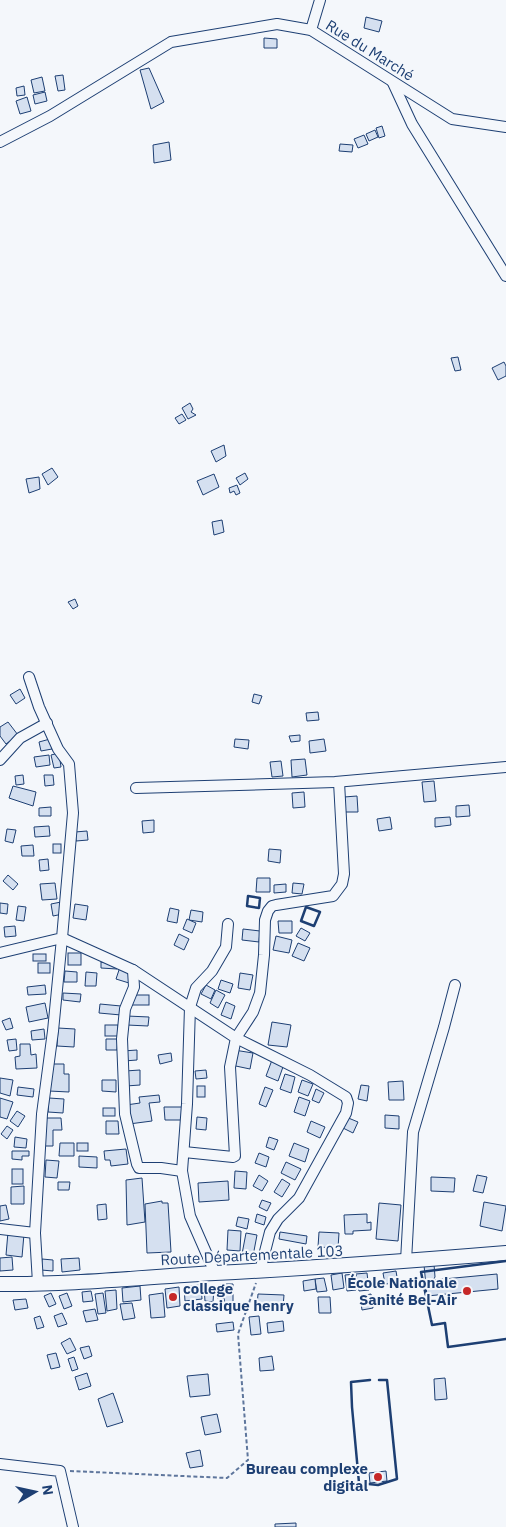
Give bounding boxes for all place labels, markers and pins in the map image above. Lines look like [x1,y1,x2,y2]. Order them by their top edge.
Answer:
place label: École Nationale Sanité Bel-Air [347,1273,457,1309]
place label: college classique henry [183,1279,294,1315]
marker: École Nationale Sanité Bel-Air [461,1285,473,1297]
marker: college classique henry [167,1291,179,1303]
place label: Bureau complexe digital [246,1459,368,1495]
marker: Bureau complexe digital [372,1471,384,1483]

